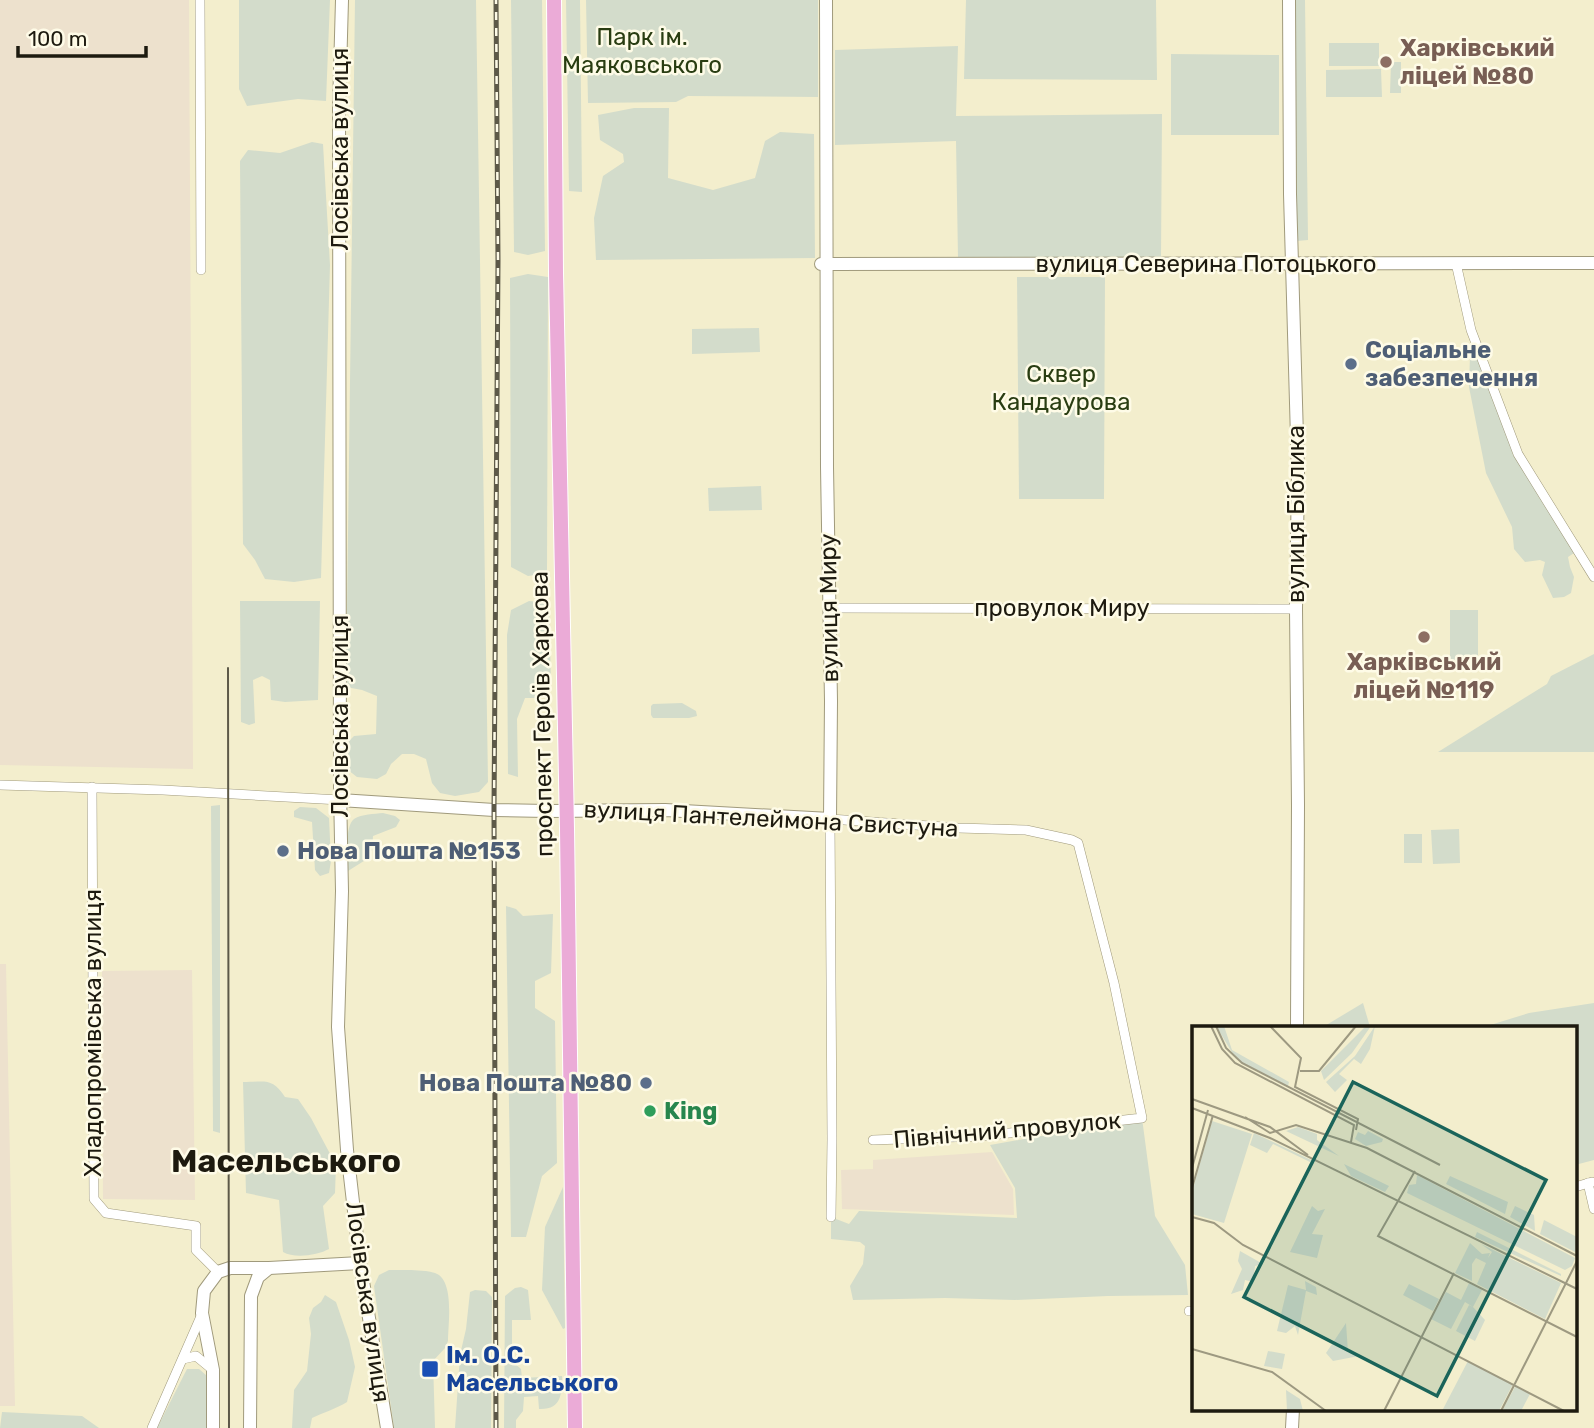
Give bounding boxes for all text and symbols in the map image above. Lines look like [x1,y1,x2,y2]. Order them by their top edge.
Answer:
scale bar [18,14,145,58]
park label: Парк ім. Маяковського [562,23,722,79]
text: 100 m [28,26,87,51]
place label: Харківський ліцей №80 [1400,34,1555,90]
street label: Лосівська вулиця [326,48,354,250]
marker: Харківський ліцей №80 [1378,54,1394,70]
street label: вулиця Северина Потоцького [1036,250,1376,278]
place label: Соціальне забезпечення [1365,336,1538,392]
marker: Соціальне забезпечення [1343,356,1359,372]
park label: Сквер Кандаурова [992,360,1130,416]
street label: вулиця Біблика [1282,425,1310,603]
street label: вулиця Миру [814,533,844,683]
street label: проспект Героїв Харкова [526,571,558,857]
street label: провулок Миру [974,594,1150,622]
street label: Лосівська вулиця [326,615,354,817]
marker: Харківський ліцей №119 [1416,629,1432,645]
place label: Харківський ліцей №119 [1347,648,1501,704]
street label: вулиця Пантелеймона Свистуна [583,795,959,843]
place label: Нова Пошта №153 [297,837,521,865]
marker: Нова Пошта №153 [275,843,291,859]
street label: Хладопромівська вулиця [79,889,107,1177]
inset map [1192,1026,1576,1410]
place label: Нова Пошта №80 [419,1069,632,1097]
marker: Нова Пошта №80 [638,1075,654,1091]
place label: King [664,1097,717,1125]
marker: King [642,1103,658,1119]
street label: Північний провулок [892,1106,1122,1154]
district label: Масельського [171,1142,401,1180]
street label: Лосівська вулиця [340,1200,396,1404]
place label: Ім. О.С. Масельського [446,1341,619,1397]
marker: Ім. О.С. Масельського [420,1359,440,1379]

